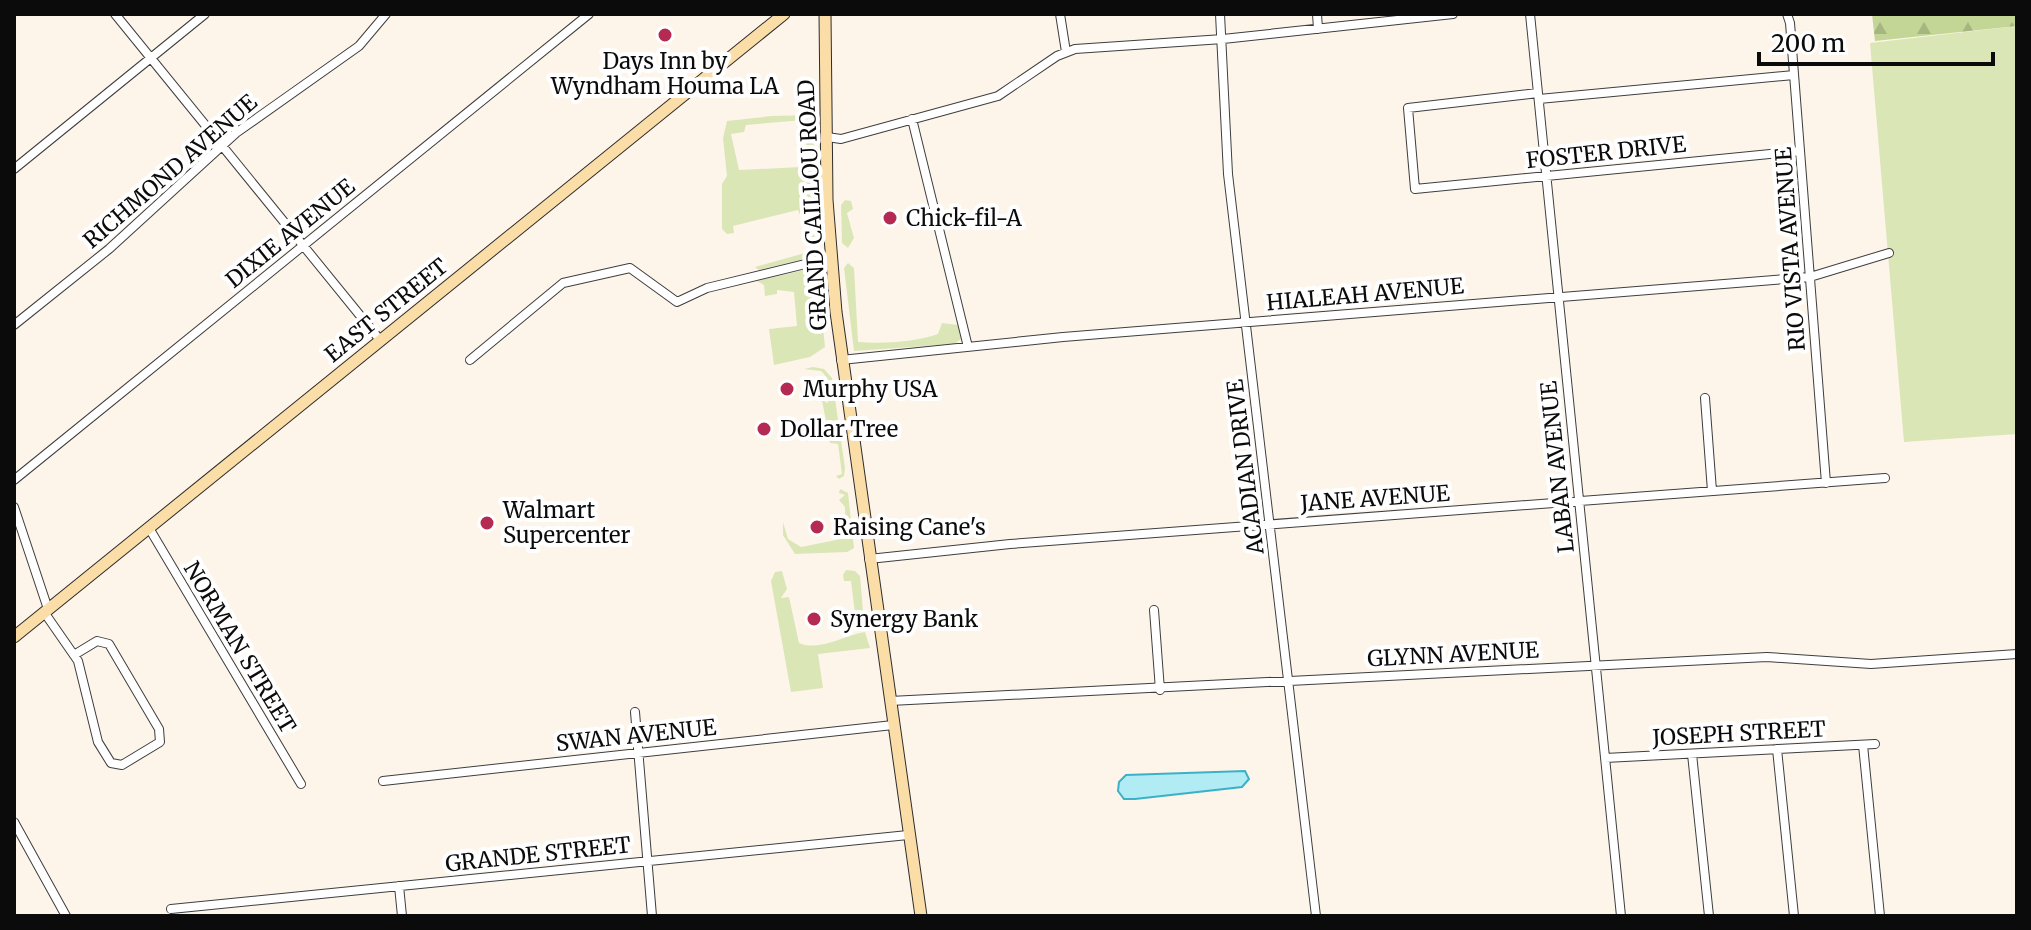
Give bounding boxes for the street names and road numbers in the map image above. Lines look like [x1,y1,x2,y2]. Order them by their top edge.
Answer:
street label: GRAND CAILLOU ROAD [791,79,833,331]
street label: RICHMOND AVENUE [77,88,263,254]
street label: FOSTER DRIVE [1525,130,1687,174]
street label: RIO VISTA AVENUE [1769,146,1811,352]
street label: DIXIE AVENUE [220,172,360,294]
street label: EAST STREET [319,252,453,368]
street label: HIALEAH AVENUE [1265,271,1465,317]
street label: ACADIAN DRIVE [1220,378,1270,557]
street label: LABAN AVENUE [1534,380,1580,554]
street label: JANE AVENUE [1298,479,1451,517]
street label: NORMAN STREET [178,556,302,738]
street label: GLYNN AVENUE [1367,636,1539,672]
street label: SWAN AVENUE [554,713,718,757]
street label: JOSEPH STREET [1651,714,1826,752]
street label: GRANDE STREET [444,830,632,878]

